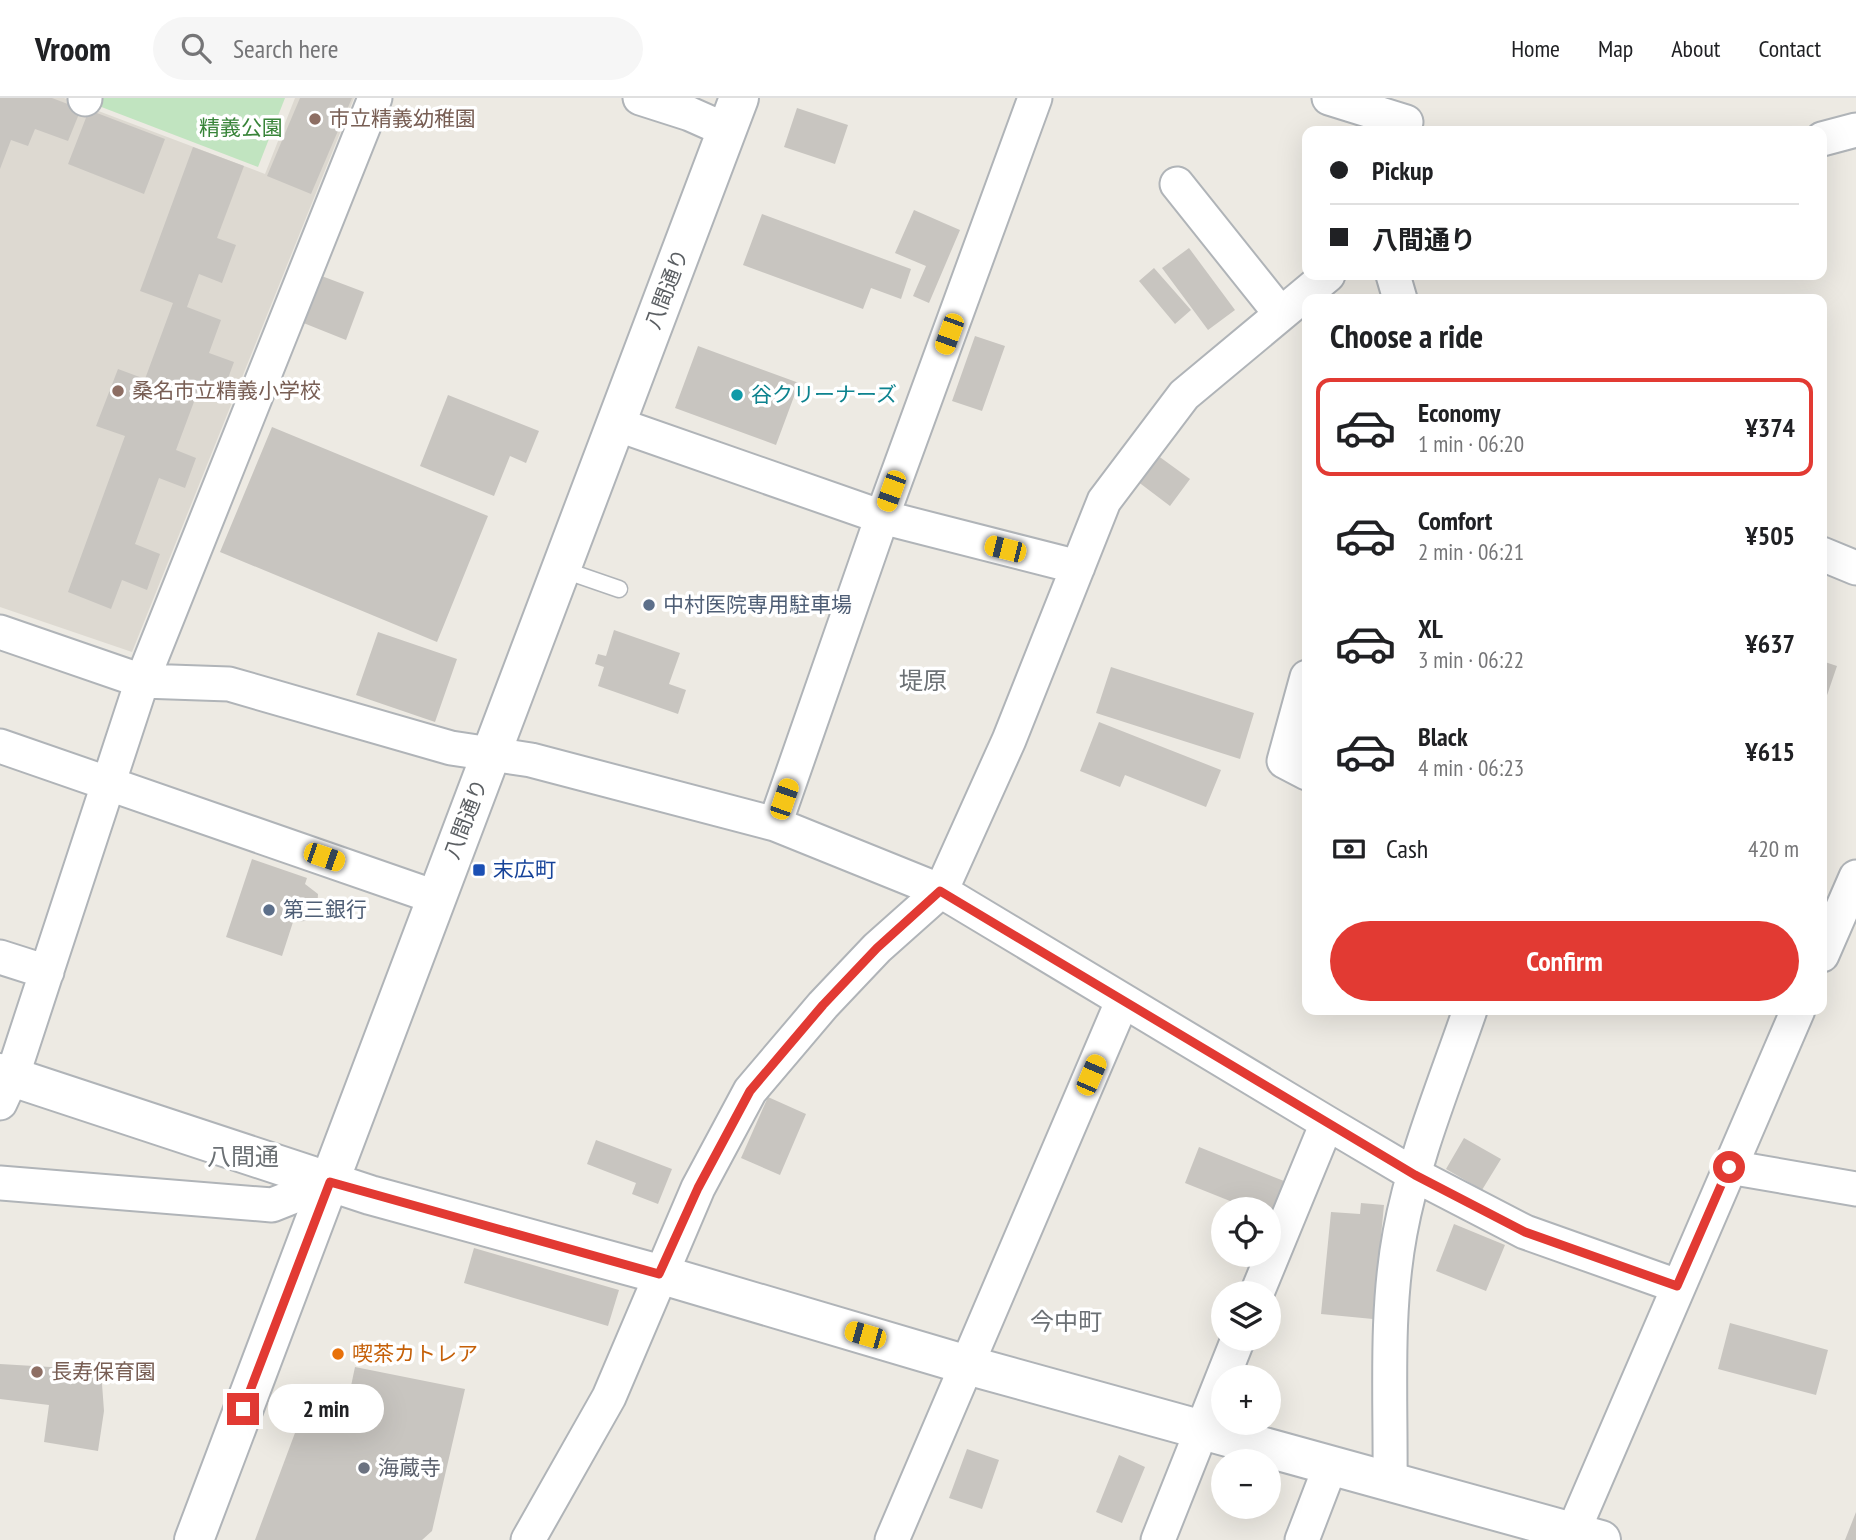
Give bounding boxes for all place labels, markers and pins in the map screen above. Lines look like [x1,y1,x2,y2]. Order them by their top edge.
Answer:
place label: 市立精義幼稚園 [329,105,476,132]
marker: 市立精義幼稚園 [307,111,323,127]
place label: 桑名市立精義小学校 [132,377,321,404]
place label: 谷クリーナーズ [751,381,897,408]
marker: 桑名市立精義小学校 [110,383,126,399]
marker: 谷クリーナーズ [729,387,745,403]
place label: 中村医院専用駐車場 [663,591,852,618]
marker: 中村医院専用駐車場 [641,597,657,613]
place label: 末広町 [493,856,556,883]
marker: 末広町 [471,862,487,878]
place label: 第三銀行 [283,896,367,923]
marker: 第三銀行 [261,902,277,918]
place label: 喫茶カトレア [352,1340,478,1367]
marker: 喫茶カトレア [330,1346,346,1362]
place label: 長寿保育園 [51,1358,156,1385]
marker: 長寿保育園 [29,1364,45,1380]
place label: 海蔵寺 [378,1454,441,1481]
marker: 海蔵寺 [356,1460,372,1476]

